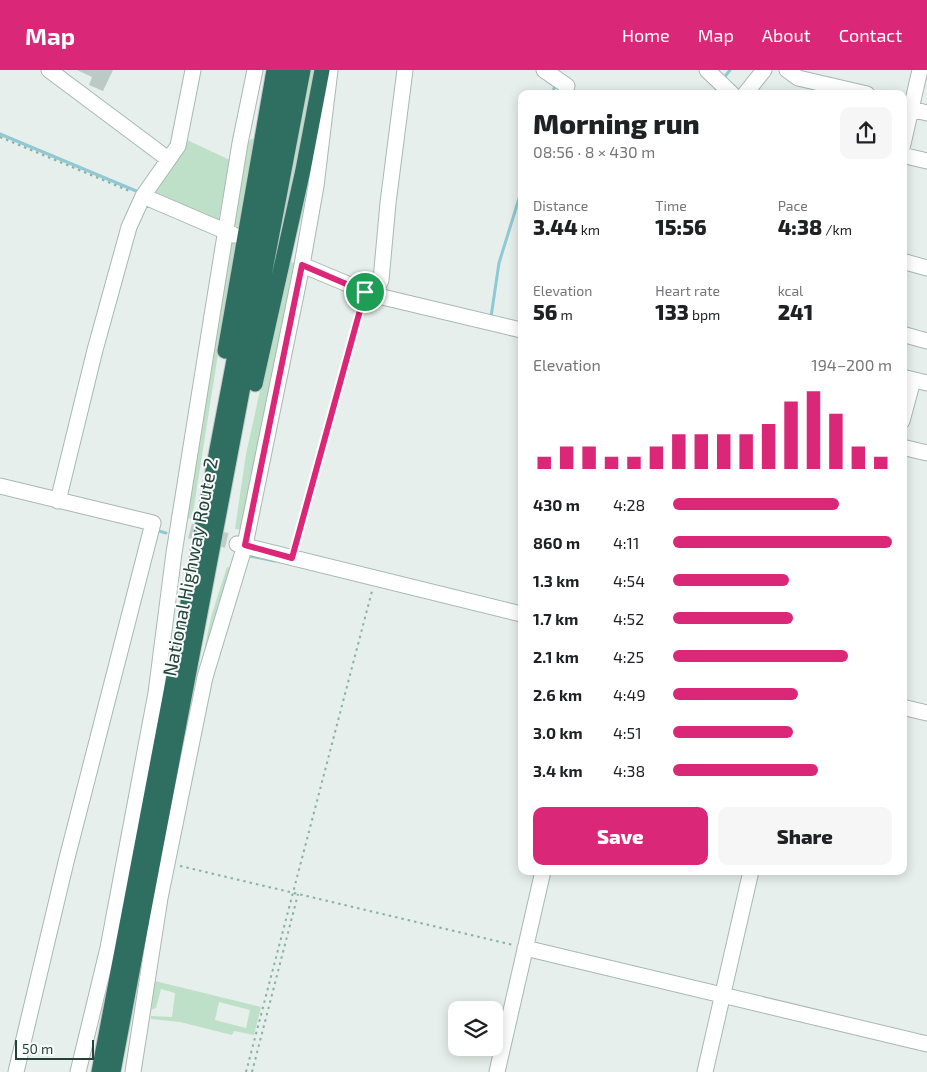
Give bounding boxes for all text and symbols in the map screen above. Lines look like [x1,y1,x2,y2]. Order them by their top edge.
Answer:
text: Map [25,21,75,50]
text: Home [622,24,670,46]
text: Map [698,24,734,46]
text: About [762,24,811,46]
text: Contact [839,24,902,46]
text: Morning run [533,106,700,140]
button: share [840,107,892,159]
text: 08:56 · 8 × 430 m [533,142,655,161]
text: Distance [533,197,588,214]
text: Time [655,197,687,214]
text: Pace [778,197,808,214]
text: 3.44 [533,214,578,239]
text: 15:56 [655,214,707,239]
text: 4:38 [778,214,822,239]
text: km [578,221,600,238]
text: /km [822,221,852,238]
pin [344,271,386,313]
icon: arrive [351,278,379,306]
text: Elevation [533,282,592,299]
text: Heart rate [655,282,720,299]
text: kcal [778,282,803,299]
text: 56 [533,299,557,324]
text: 133 [655,299,689,324]
text: 241 [778,299,813,324]
text: m [557,306,573,323]
text: bpm [689,306,720,323]
text: Elevation [533,355,601,374]
text: 194–200 m [811,355,892,374]
street label: National Highway Route 2 [157,456,222,678]
text: 430 m [533,495,580,514]
text: 4:28 [613,495,645,514]
text: 860 m [533,533,580,552]
text: 4:11 [613,533,639,552]
text: 1.3 km [533,571,579,590]
text: 4:54 [613,571,645,590]
text: 1.7 km [533,609,578,628]
text: 4:52 [613,609,644,628]
text: 2.1 km [533,647,579,666]
text: 4:25 [613,647,644,666]
text: 2.6 km [533,685,582,704]
text: 4:49 [613,685,646,704]
text: 3.0 km [533,723,583,742]
text: 4:51 [613,723,642,742]
text: 3.4 km [533,761,583,780]
text: 4:38 [613,761,645,780]
button: Save [533,807,708,865]
button: Share [718,807,892,865]
map controls [448,1001,503,1056]
button: layers [448,1001,503,1056]
scale bar [15,1037,94,1060]
text: 50 m [22,1040,53,1057]

